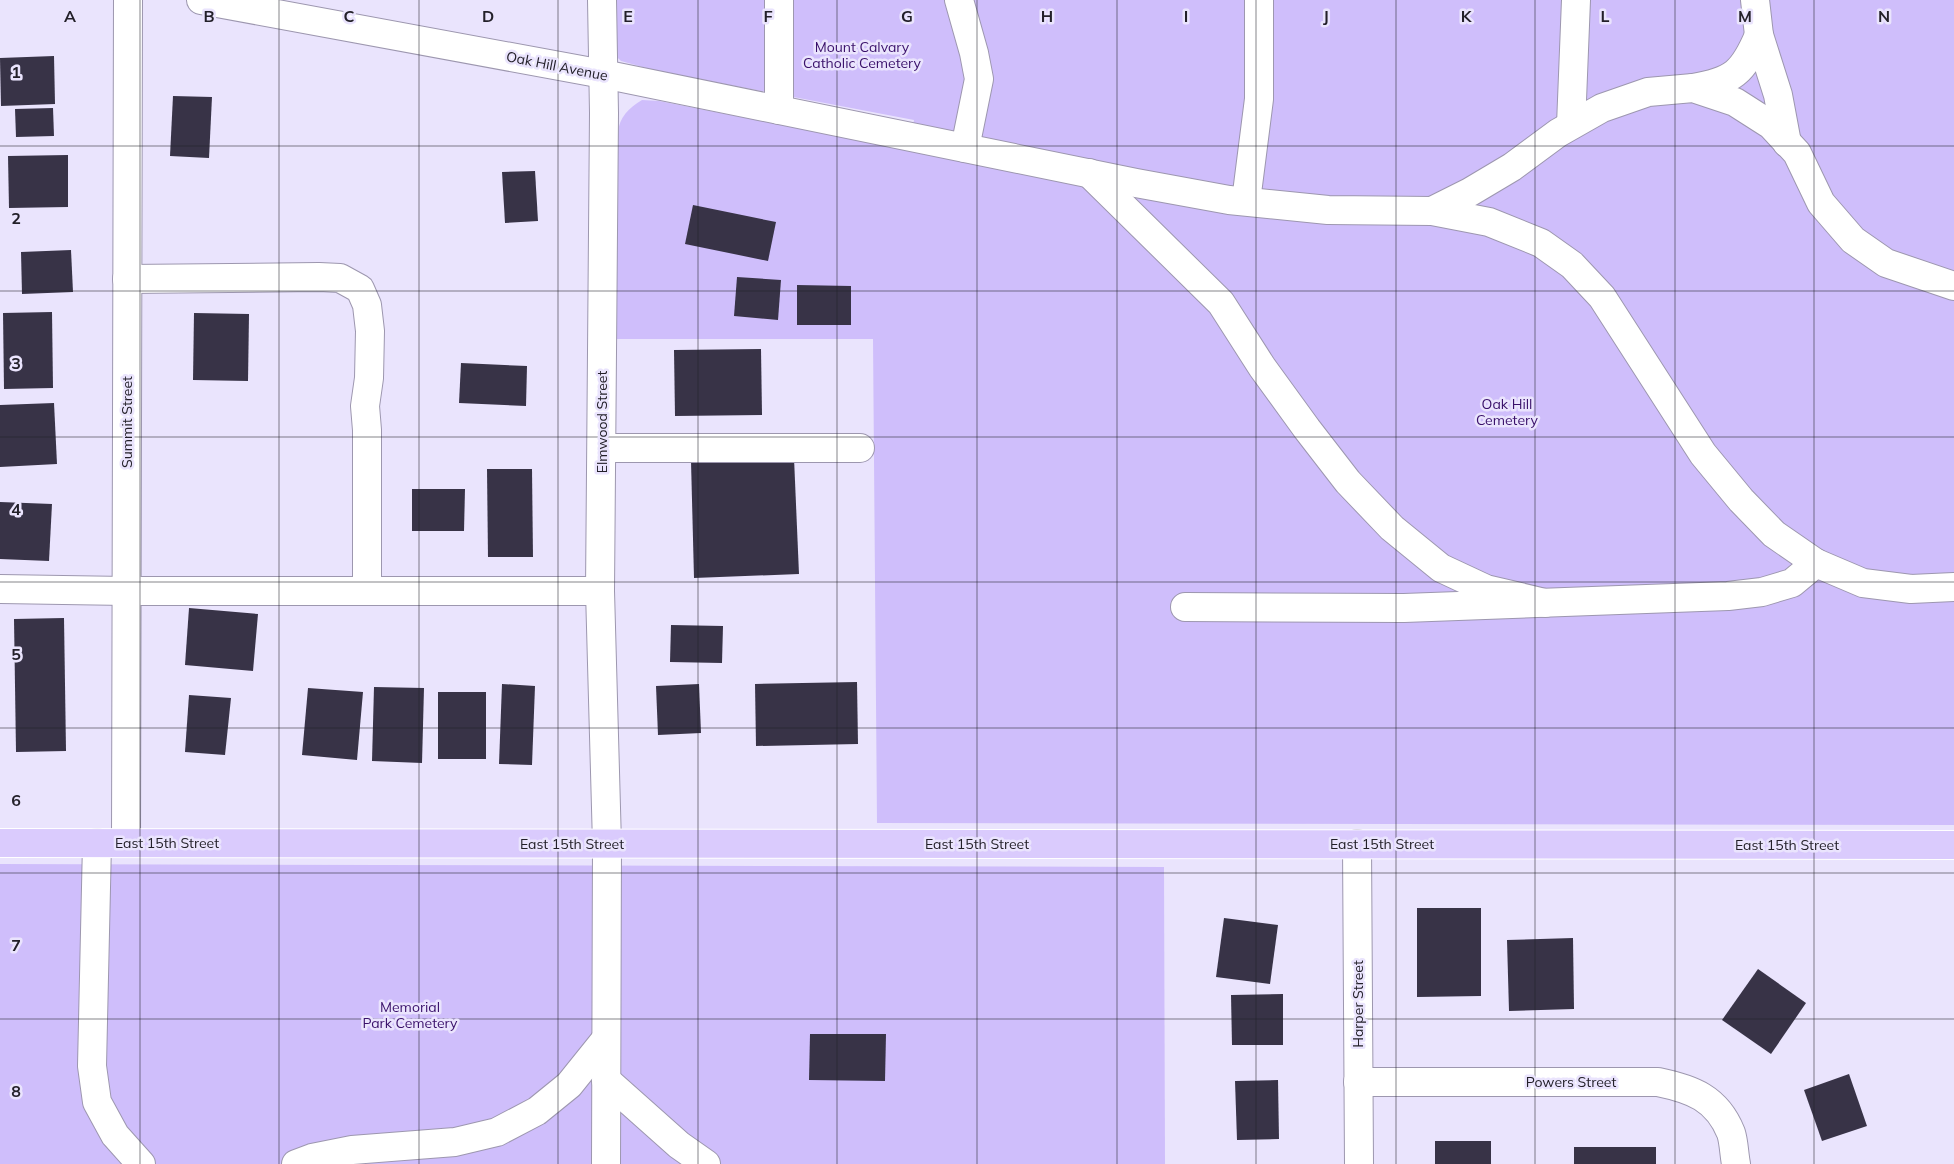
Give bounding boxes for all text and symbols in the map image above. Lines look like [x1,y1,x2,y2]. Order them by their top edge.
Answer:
text: A [64,6,76,26]
text: B [203,6,215,26]
text: C [344,6,355,26]
text: D [482,6,494,26]
text: E [623,6,633,26]
text: F [763,6,773,26]
text: G [901,6,913,26]
text: H [1041,6,1053,26]
text: I [1184,6,1188,26]
text: J [1323,6,1329,26]
text: K [1461,6,1473,26]
text: L [1601,6,1610,26]
text: M [1738,6,1752,26]
text: N [1878,6,1890,26]
park label: Mount Calvary Catholic Cemetery [803,38,922,72]
street label: Oak Hill Avenue [505,47,609,85]
text: 1 [11,62,21,82]
text: 2 [11,208,21,228]
text: 3 [11,353,21,373]
street label: Elmwood Street [593,371,611,473]
street label: Summit Street [118,376,136,468]
park label: Oak Hill Cemetery [1476,395,1539,429]
text: 4 [11,499,21,519]
text: 5 [11,644,21,664]
text: 6 [11,790,21,810]
street label: East 15th Street [115,834,219,852]
street label: East 15th Street [520,835,624,853]
street label: East 15th Street [925,835,1029,853]
street label: East 15th Street [1330,835,1434,853]
street label: East 15th Street [1735,836,1839,854]
text: 7 [11,935,21,955]
street label: Harper Street [1349,960,1367,1048]
park label: Memorial Park Cemetery [362,998,458,1032]
street label: Powers Street [1526,1073,1616,1091]
text: 8 [11,1081,21,1101]

